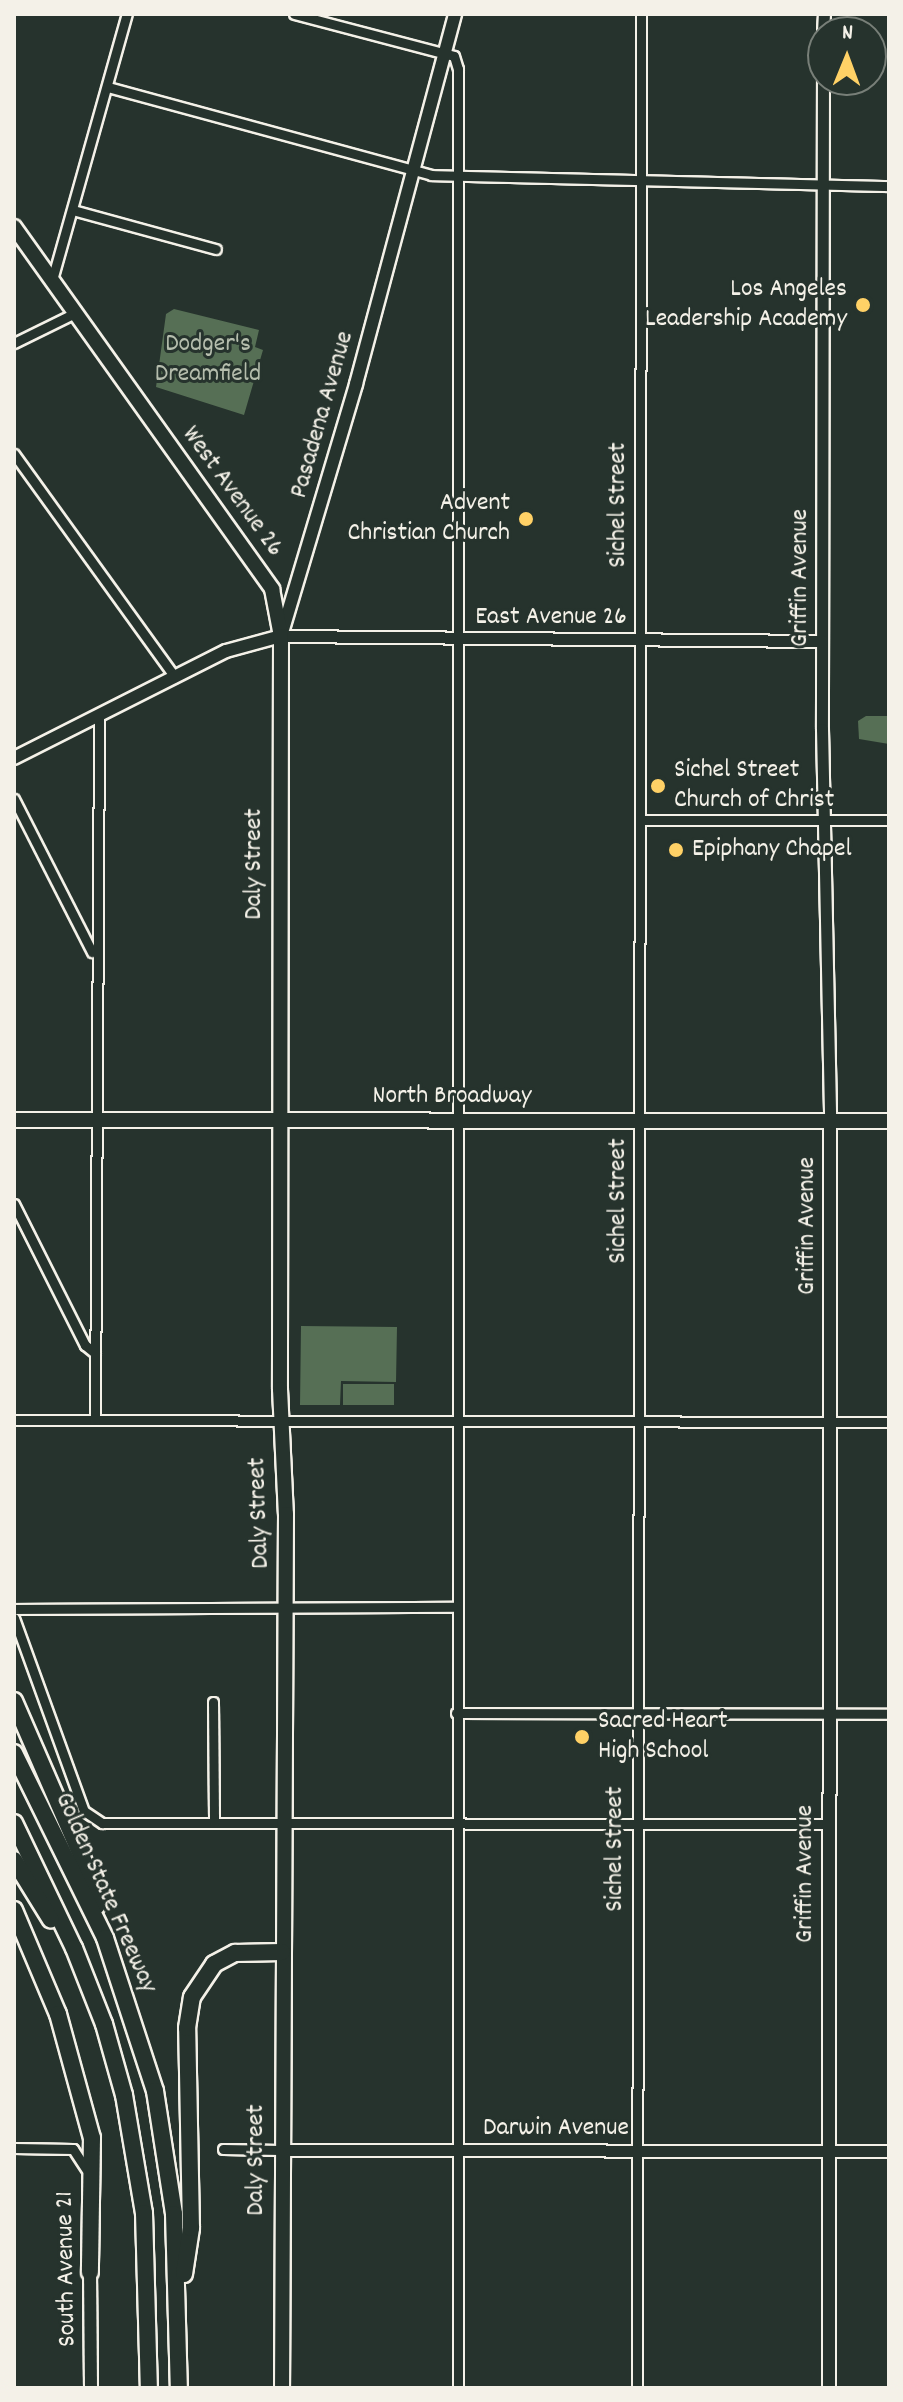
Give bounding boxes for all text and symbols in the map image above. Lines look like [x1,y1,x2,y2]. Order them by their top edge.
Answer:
north arrow [807,16,887,96]
text: N [842,18,853,49]
place label: Los Angeles Leadership Academy [645,274,847,336]
marker: Los Angeles Leadership Academy [854,296,872,314]
street label: Pasadena Avenue [284,328,362,502]
park label: Dodger's Dreamfield [155,329,261,390]
street label: West Avenue 26 [174,421,290,563]
street label: Sichel Street [603,442,635,568]
place label: Advent Christian Church [347,488,510,550]
street label: Griffin Avenue [785,509,817,647]
marker: Advent Christian Church [517,510,535,528]
street label: East Avenue 26 [475,602,627,634]
place label: Sichel Street Church of Christ [674,755,834,816]
marker: Sichel Street Church of Christ [649,777,667,795]
street label: Daly Street [239,808,271,920]
place label: Epiphany Chapel [692,834,852,866]
marker: Epiphany Chapel [667,841,685,859]
street label: North Broadway [373,1081,531,1113]
street label: Sichel Street [603,1138,635,1264]
street label: Griffin Avenue [792,1157,824,1295]
street label: Daly Street [242,1457,278,1569]
place label: Sacred Heart High School [598,1706,728,1768]
marker: Sacred Heart High School [573,1728,591,1746]
street label: Sichel Street [600,1786,632,1912]
street label: Golden State Freeway [47,1788,163,1998]
street label: Griffin Avenue [790,1805,822,1943]
street label: Daly Street [241,2104,273,2216]
street label: Darwin Avenue [483,2113,629,2145]
street label: South Avenue 21 [50,2191,84,2347]

